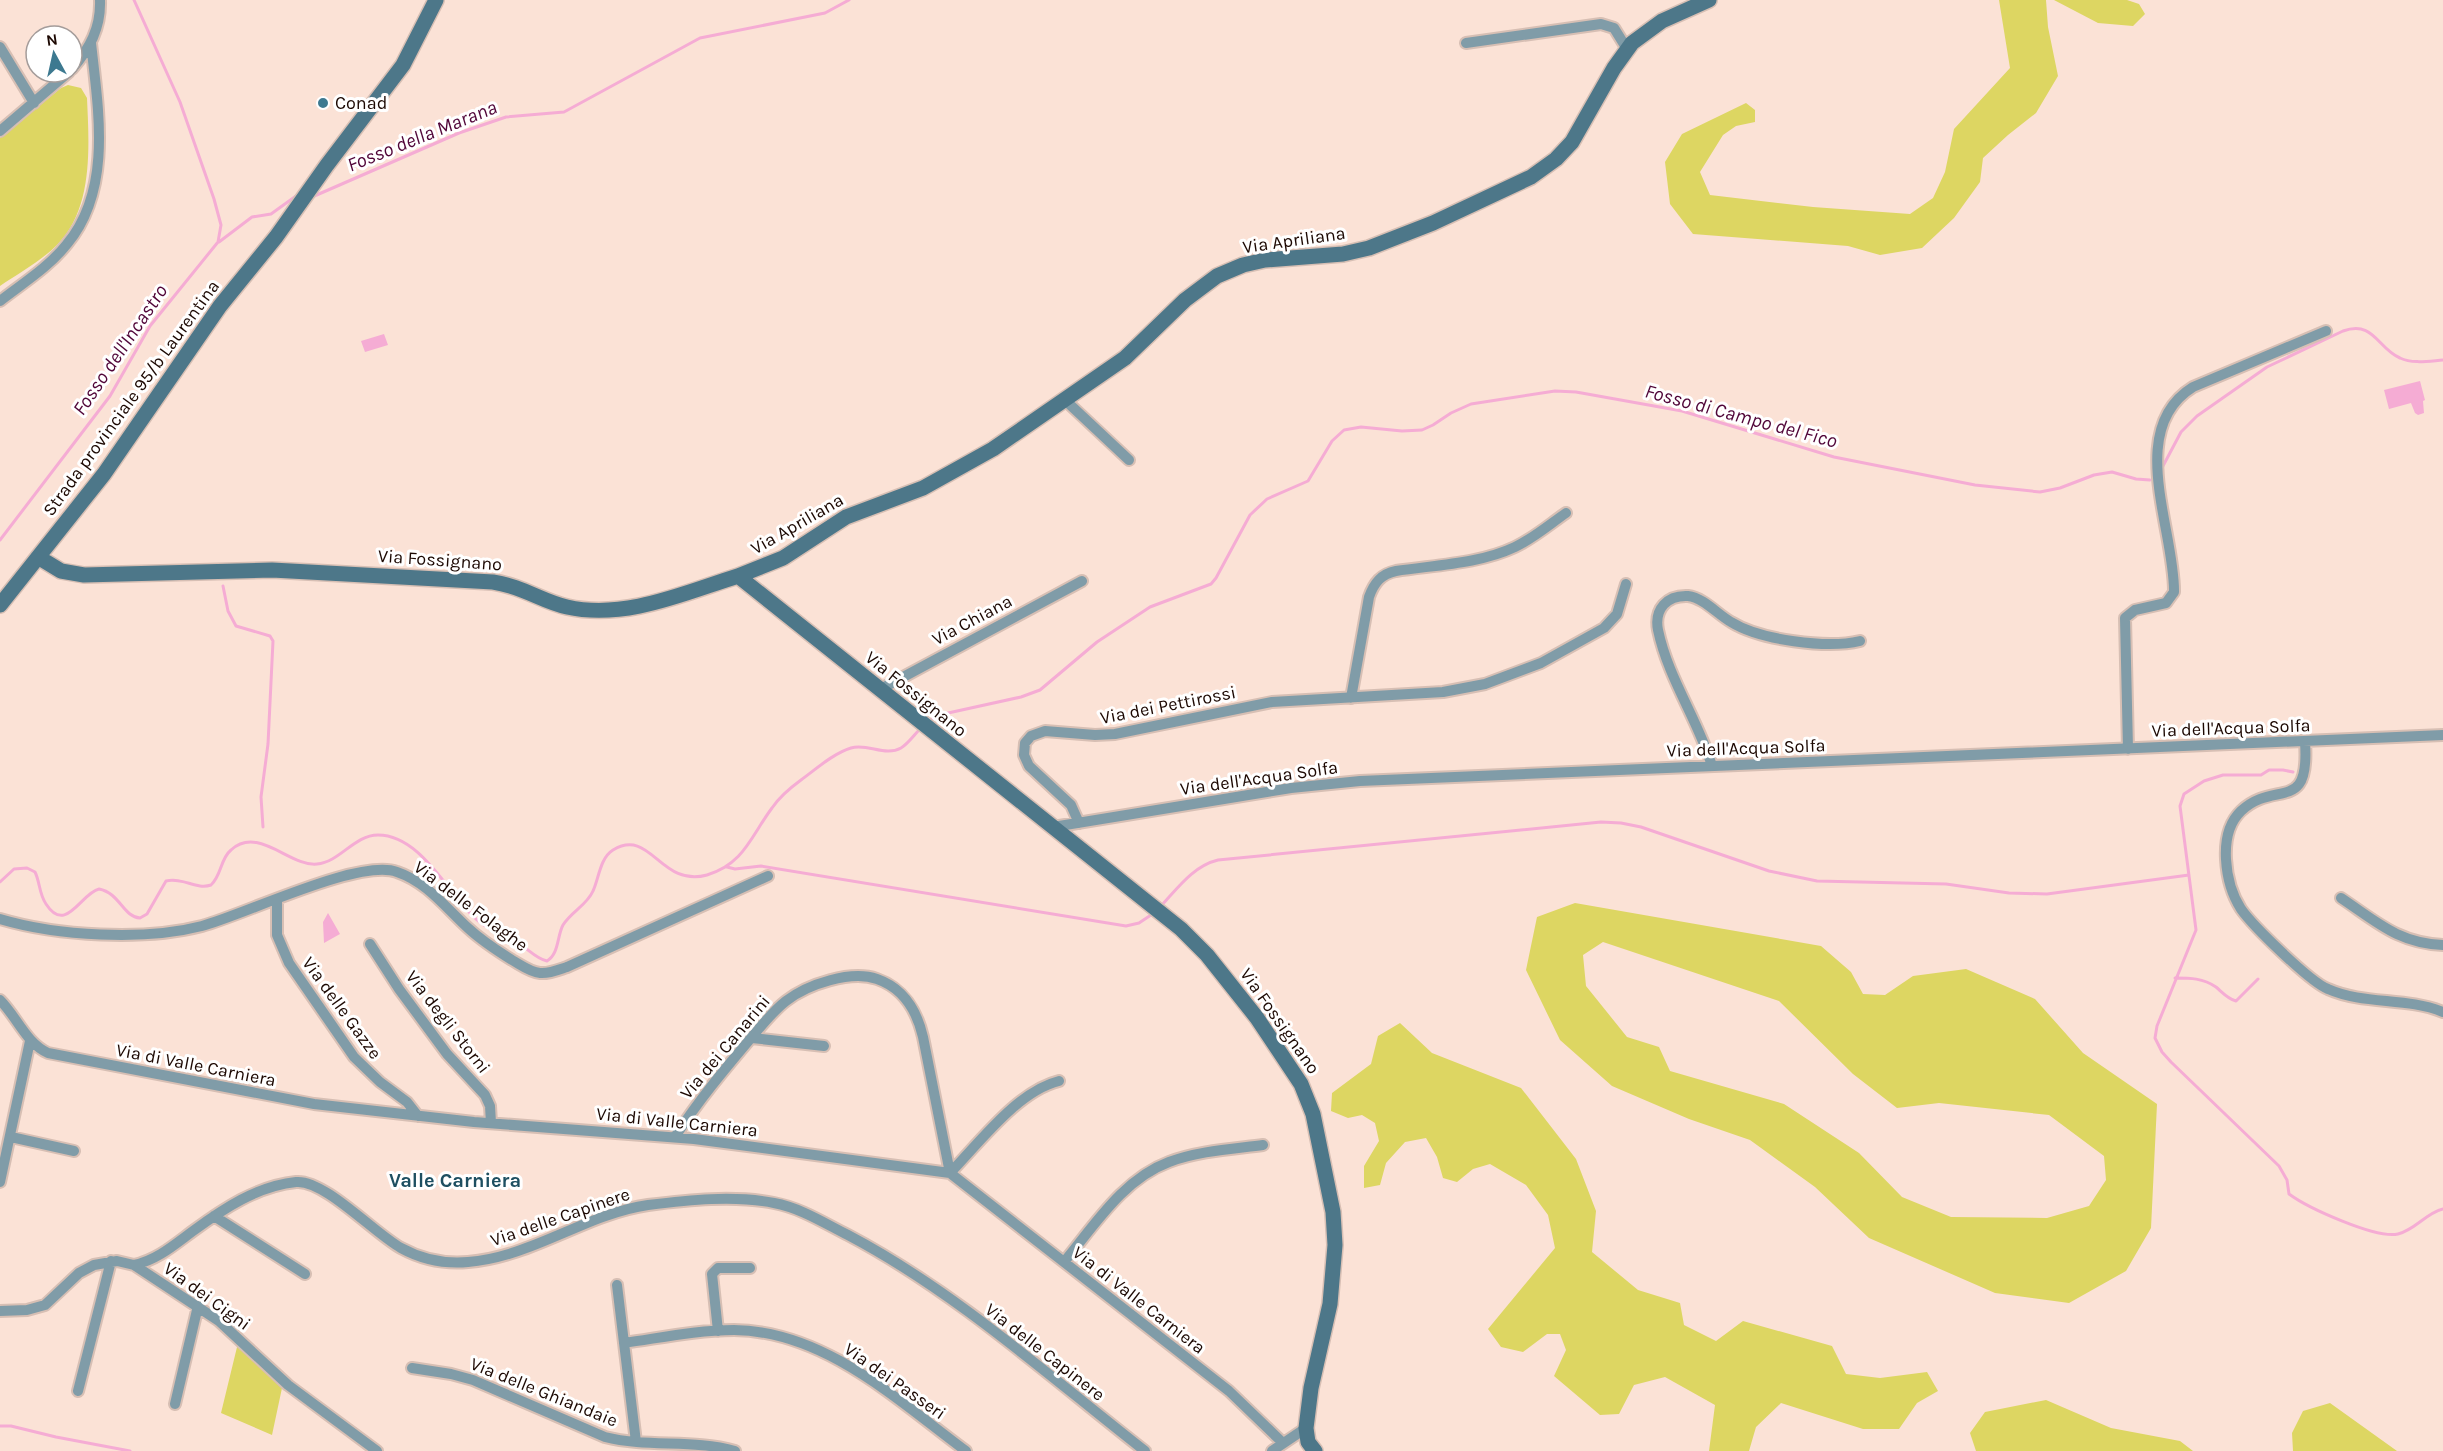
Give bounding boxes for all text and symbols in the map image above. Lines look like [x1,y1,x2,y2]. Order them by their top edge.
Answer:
north arrow [24,24,84,84]
text: N [45,29,59,50]
place label: Conad [335,92,387,114]
water label: Fosso della Marana [344,95,500,177]
marker: Conad [316,96,330,110]
street label: Via Apriliana [1241,222,1347,258]
street label: Strada provinciale 95/b Laurentina [38,276,224,520]
water label: Fosso dell'Incastro [68,280,172,420]
water label: Fosso di Campo del Fico [1642,379,1840,453]
street label: Via Apriliana [747,489,847,559]
street label: Via Fossignano [377,545,503,575]
street label: Via Chiana [928,590,1016,650]
street label: Via Fossignano [861,646,971,742]
street label: Via dei Pettirossi [1098,681,1238,729]
street label: Via dell'Acqua Solfa [2151,714,2311,742]
street label: Via dell'Acqua Solfa [1666,734,1826,762]
street label: Via dell'Acqua Solfa [1179,756,1339,800]
street label: Via delle Folaghe [410,856,532,956]
street label: Via delle Gazze [298,953,386,1063]
street label: Via Fossignano [1235,964,1325,1078]
street label: Via degli Storni [401,966,495,1078]
street label: Via dei Canarini [675,991,775,1103]
street label: Via di Valle Carniera [114,1039,278,1091]
street label: Via di Valle Carniera [595,1103,759,1141]
district label: Valle Carniera [389,1169,521,1192]
street label: Via delle Capinere [487,1183,633,1251]
street label: Via di Valle Carniera [1068,1241,1210,1359]
street label: Via dei Cigni [159,1257,255,1335]
street label: Via delle Capinere [981,1298,1109,1406]
street label: Via dei Passeri [840,1338,950,1424]
street label: Via delle Ghiandaie [467,1352,621,1432]

